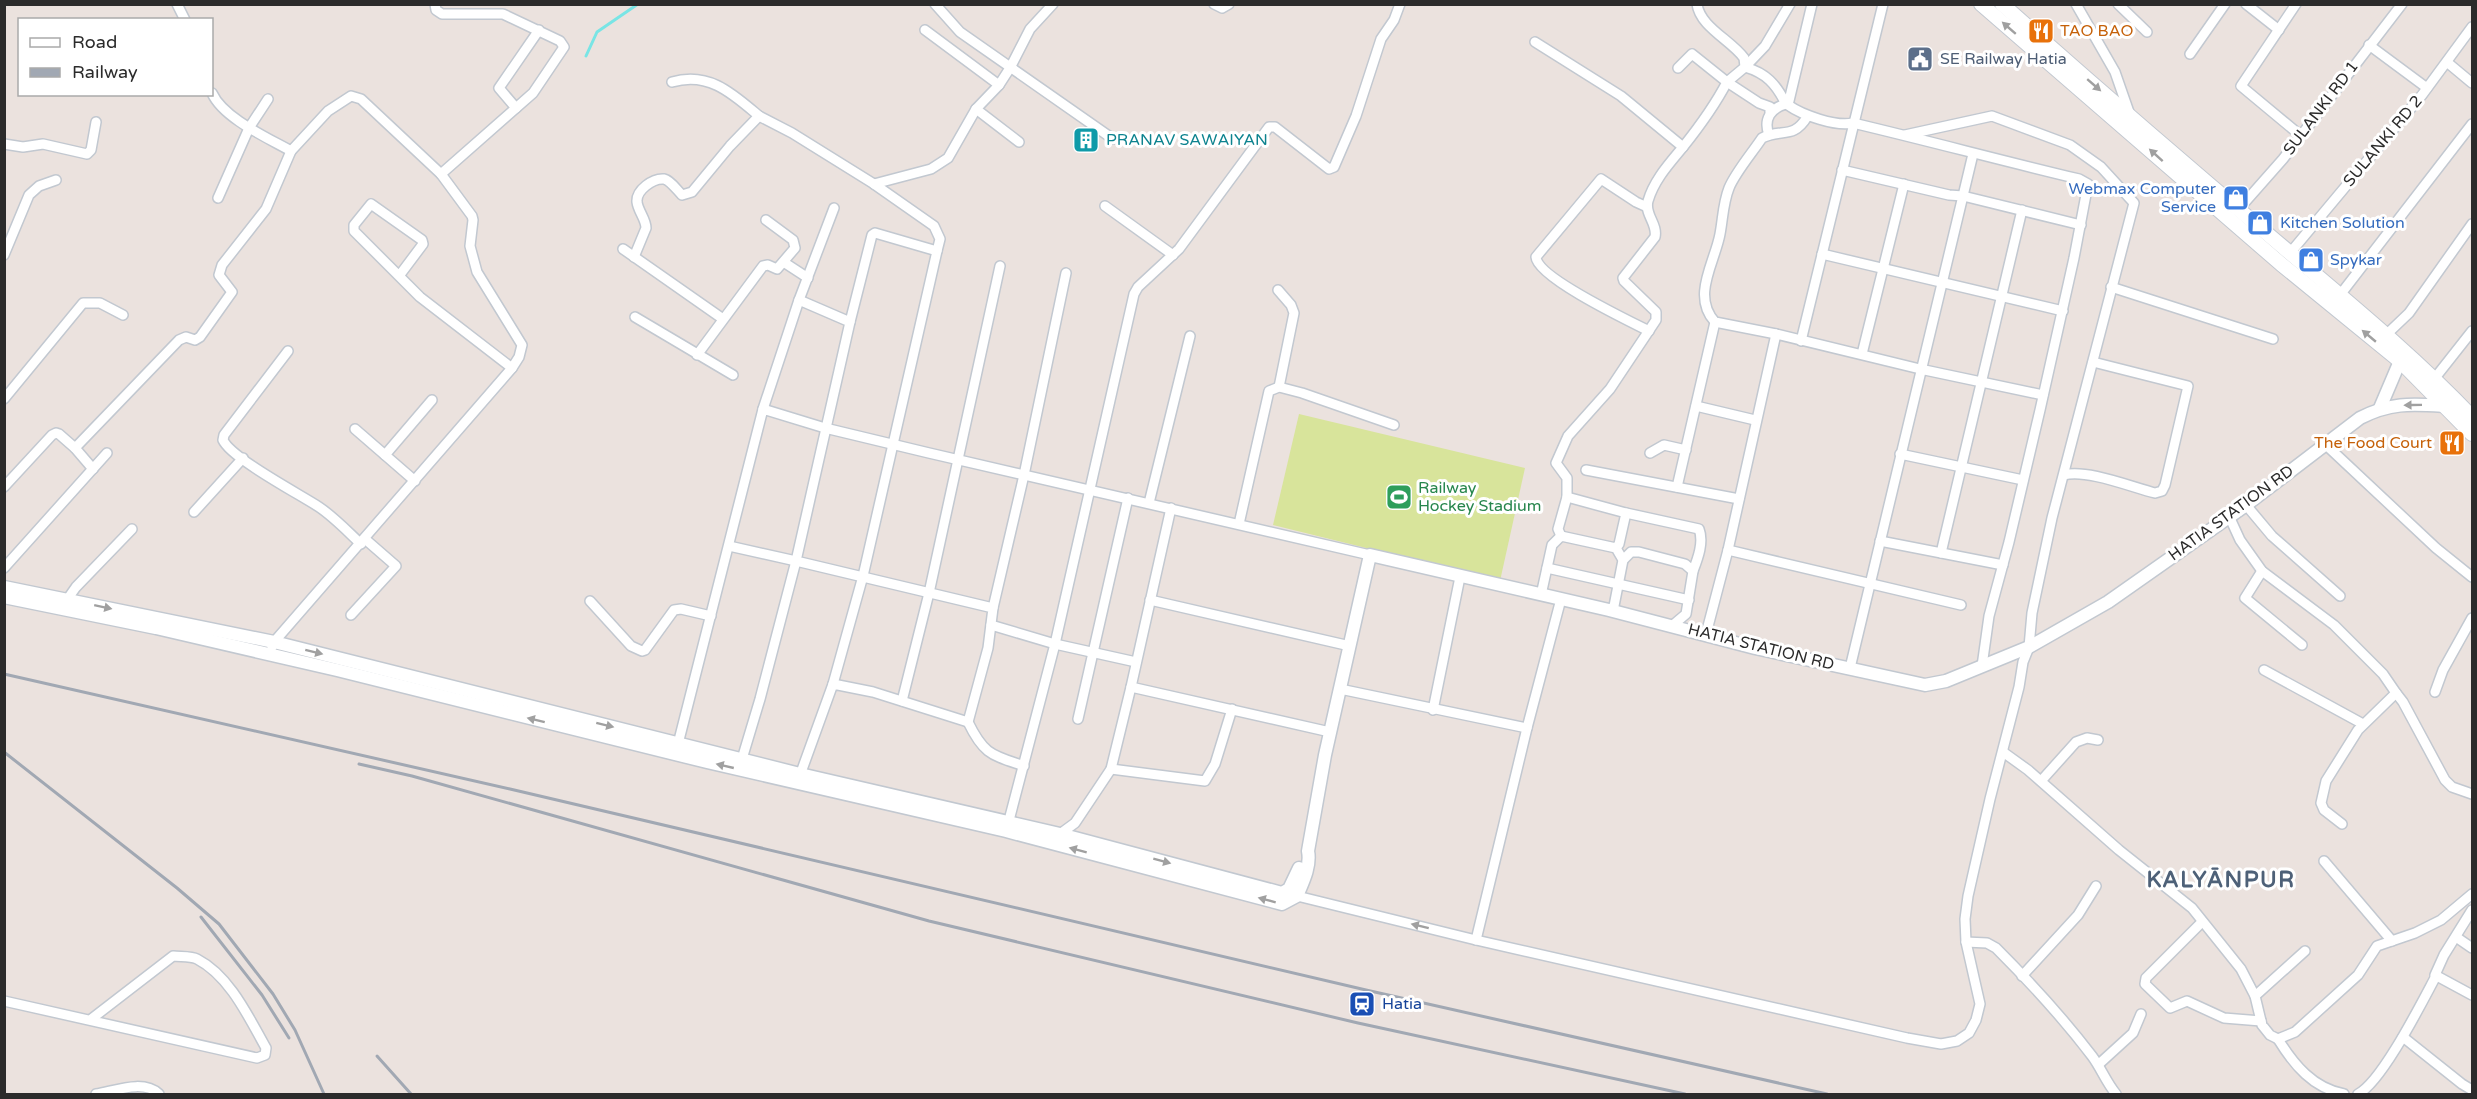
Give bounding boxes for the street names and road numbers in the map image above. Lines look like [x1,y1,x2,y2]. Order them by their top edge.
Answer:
street label: SULANKI RD 1 [2279,57,2363,159]
street label: SULANKI RD 2 [2339,91,2427,191]
street label: HATIA STATION RD [2164,461,2298,565]
street label: HATIA STATION RD [1686,619,1836,675]

